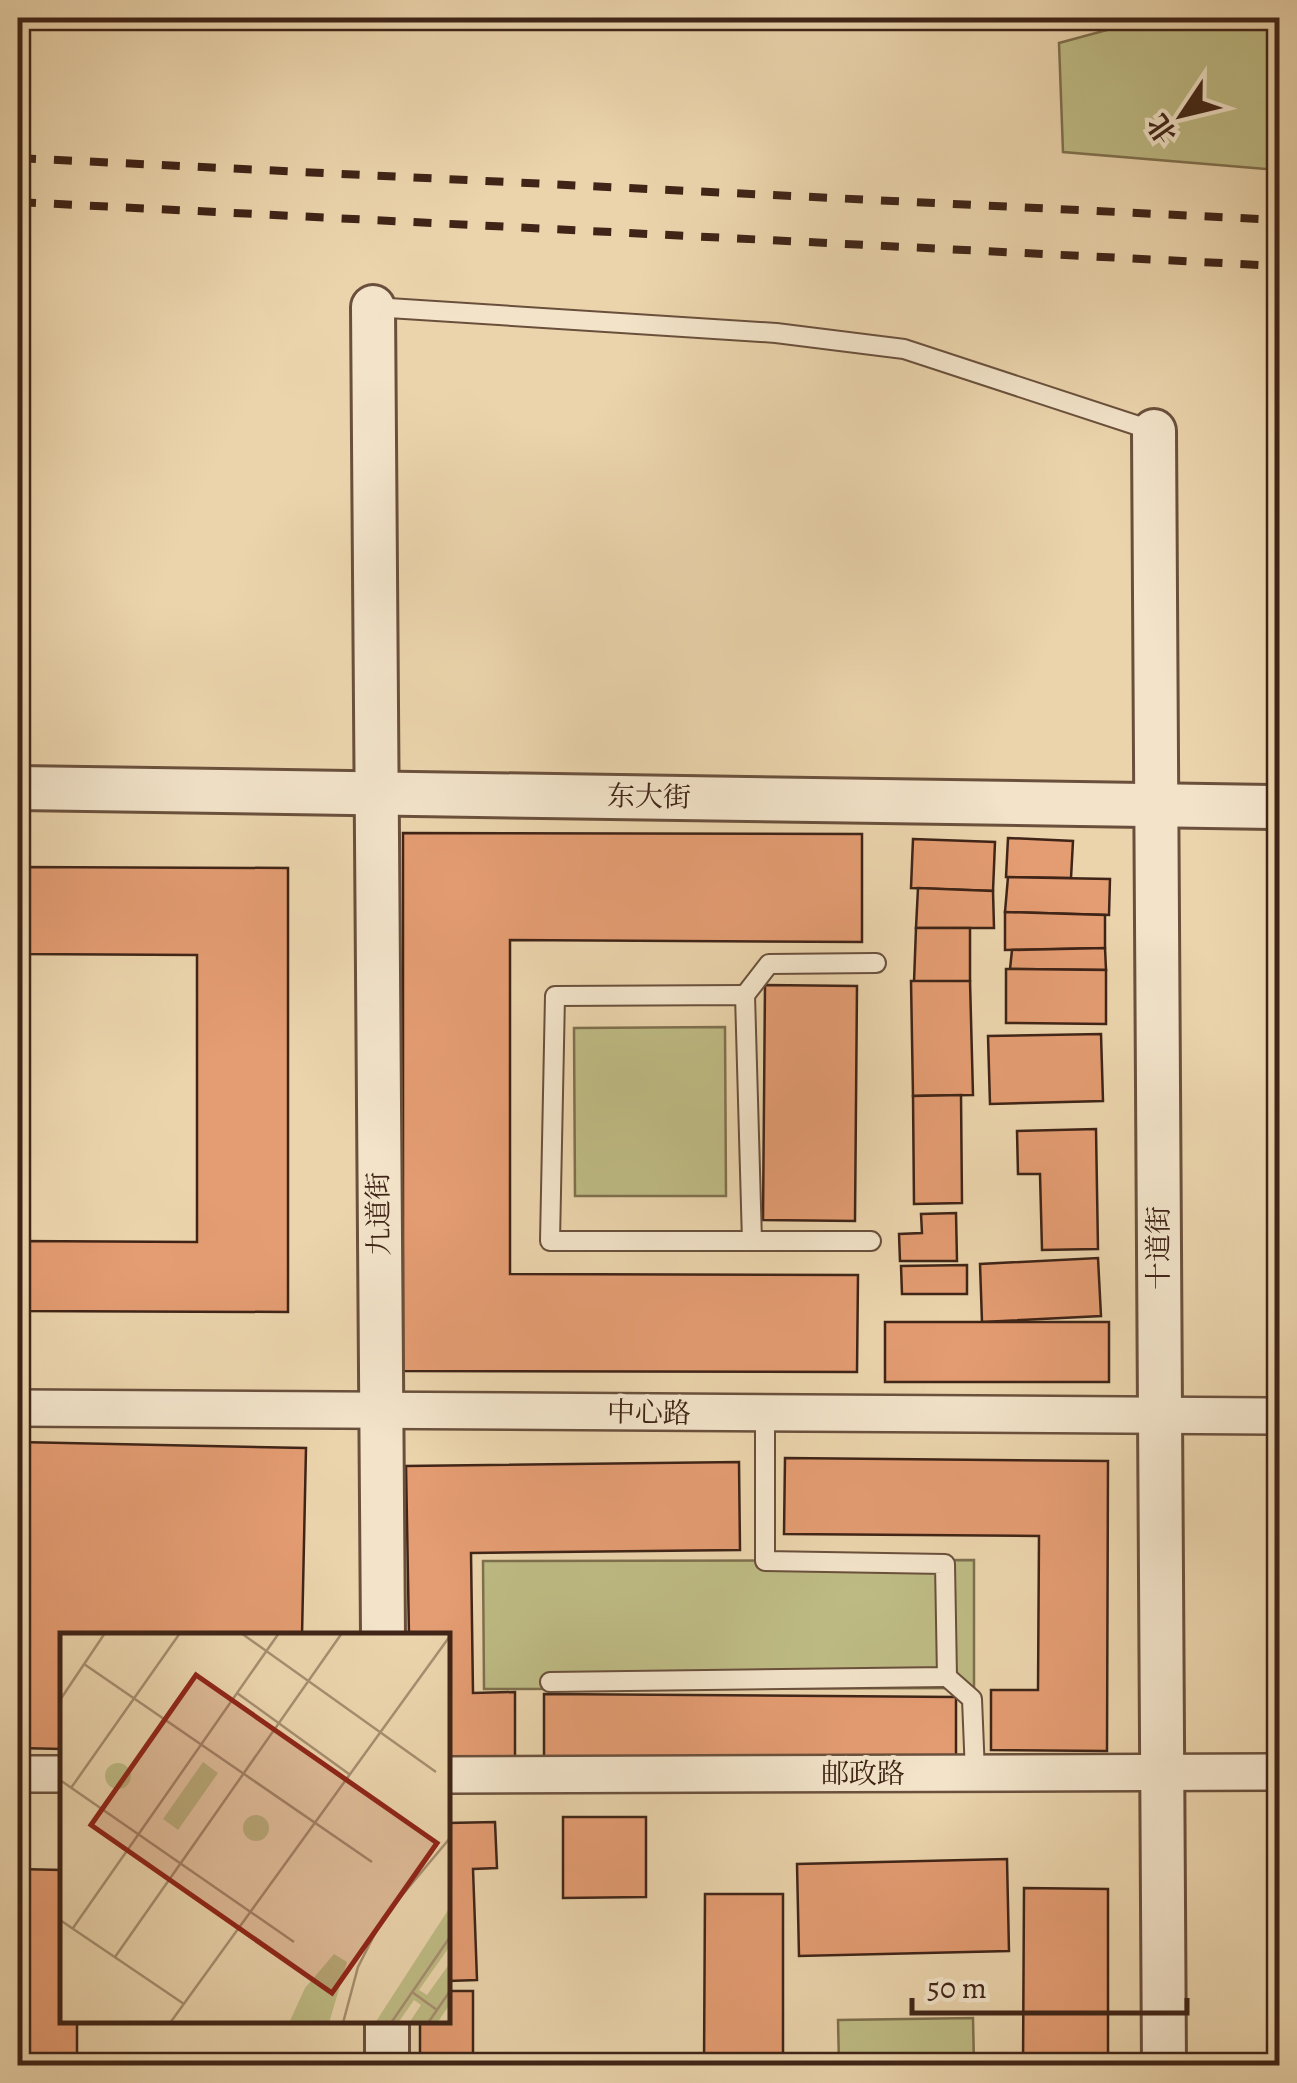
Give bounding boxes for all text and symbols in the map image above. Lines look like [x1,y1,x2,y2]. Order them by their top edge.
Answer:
north arrow [1132,65,1232,165]
text: 北 [1139,106,1186,151]
street label: 东大街 [607,777,691,817]
street label: 九道街 [359,1172,399,1256]
street label: 十道街 [1140,1206,1178,1290]
street label: 中心路 [607,1393,691,1433]
inset map [60,1633,450,2023]
street label: 邮政路 [821,1755,905,1793]
scale bar [912,1953,1187,2015]
text: 50 m [927,1968,987,2008]

